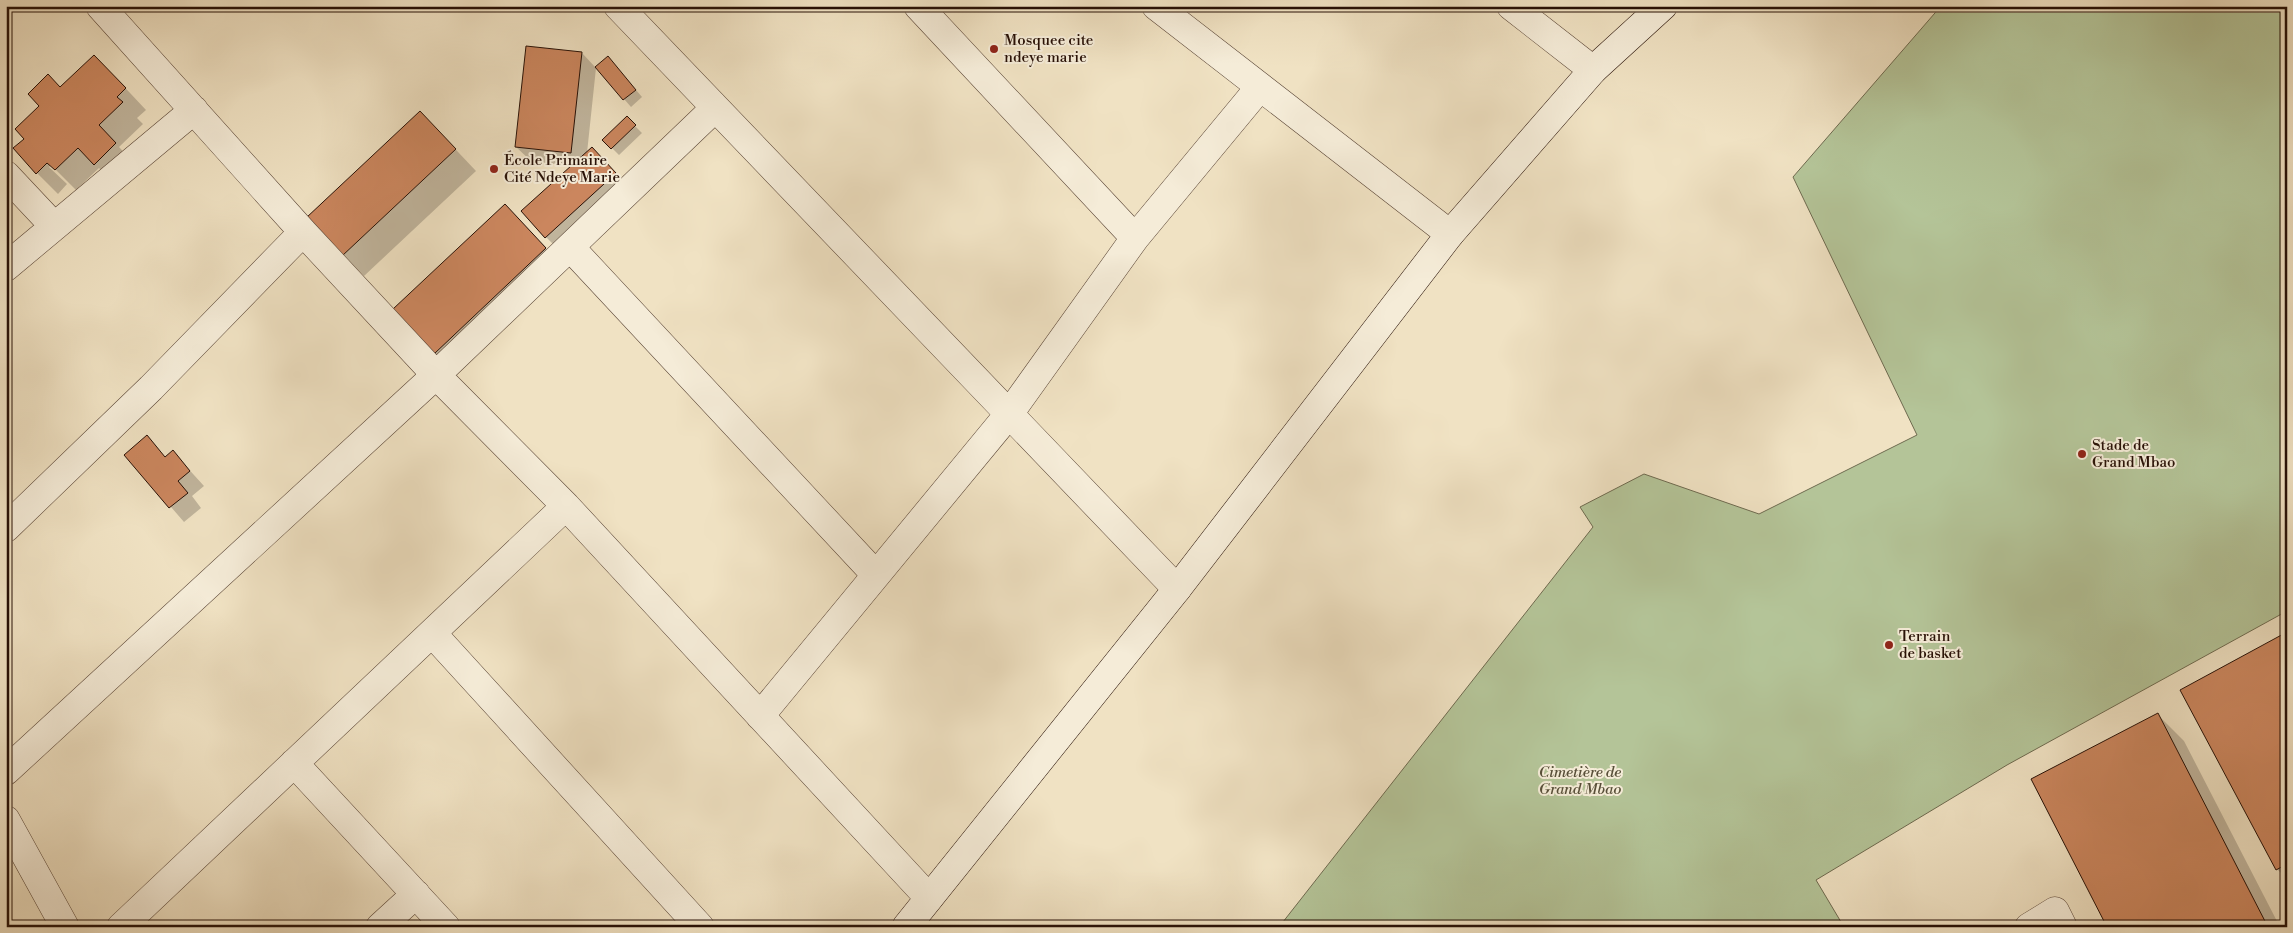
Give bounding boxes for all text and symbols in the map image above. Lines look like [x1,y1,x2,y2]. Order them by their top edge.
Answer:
place label: Mosquee cite ndeye marie [1004,31,1093,67]
marker: Mosquee cite ndeye marie [988,43,1000,55]
place label: École Primaire Cité Ndeye Marie [504,150,620,187]
marker: École Primaire Cité Ndeye Marie [488,163,500,175]
place label: Stade de Grand Mbao [2092,436,2175,472]
marker: Stade de Grand Mbao [2076,448,2088,460]
place label: Terrain de basket [1899,627,1962,663]
marker: Terrain de basket [1883,639,1895,651]
park label: Cimetière de Grand Mbao [1539,763,1621,799]

